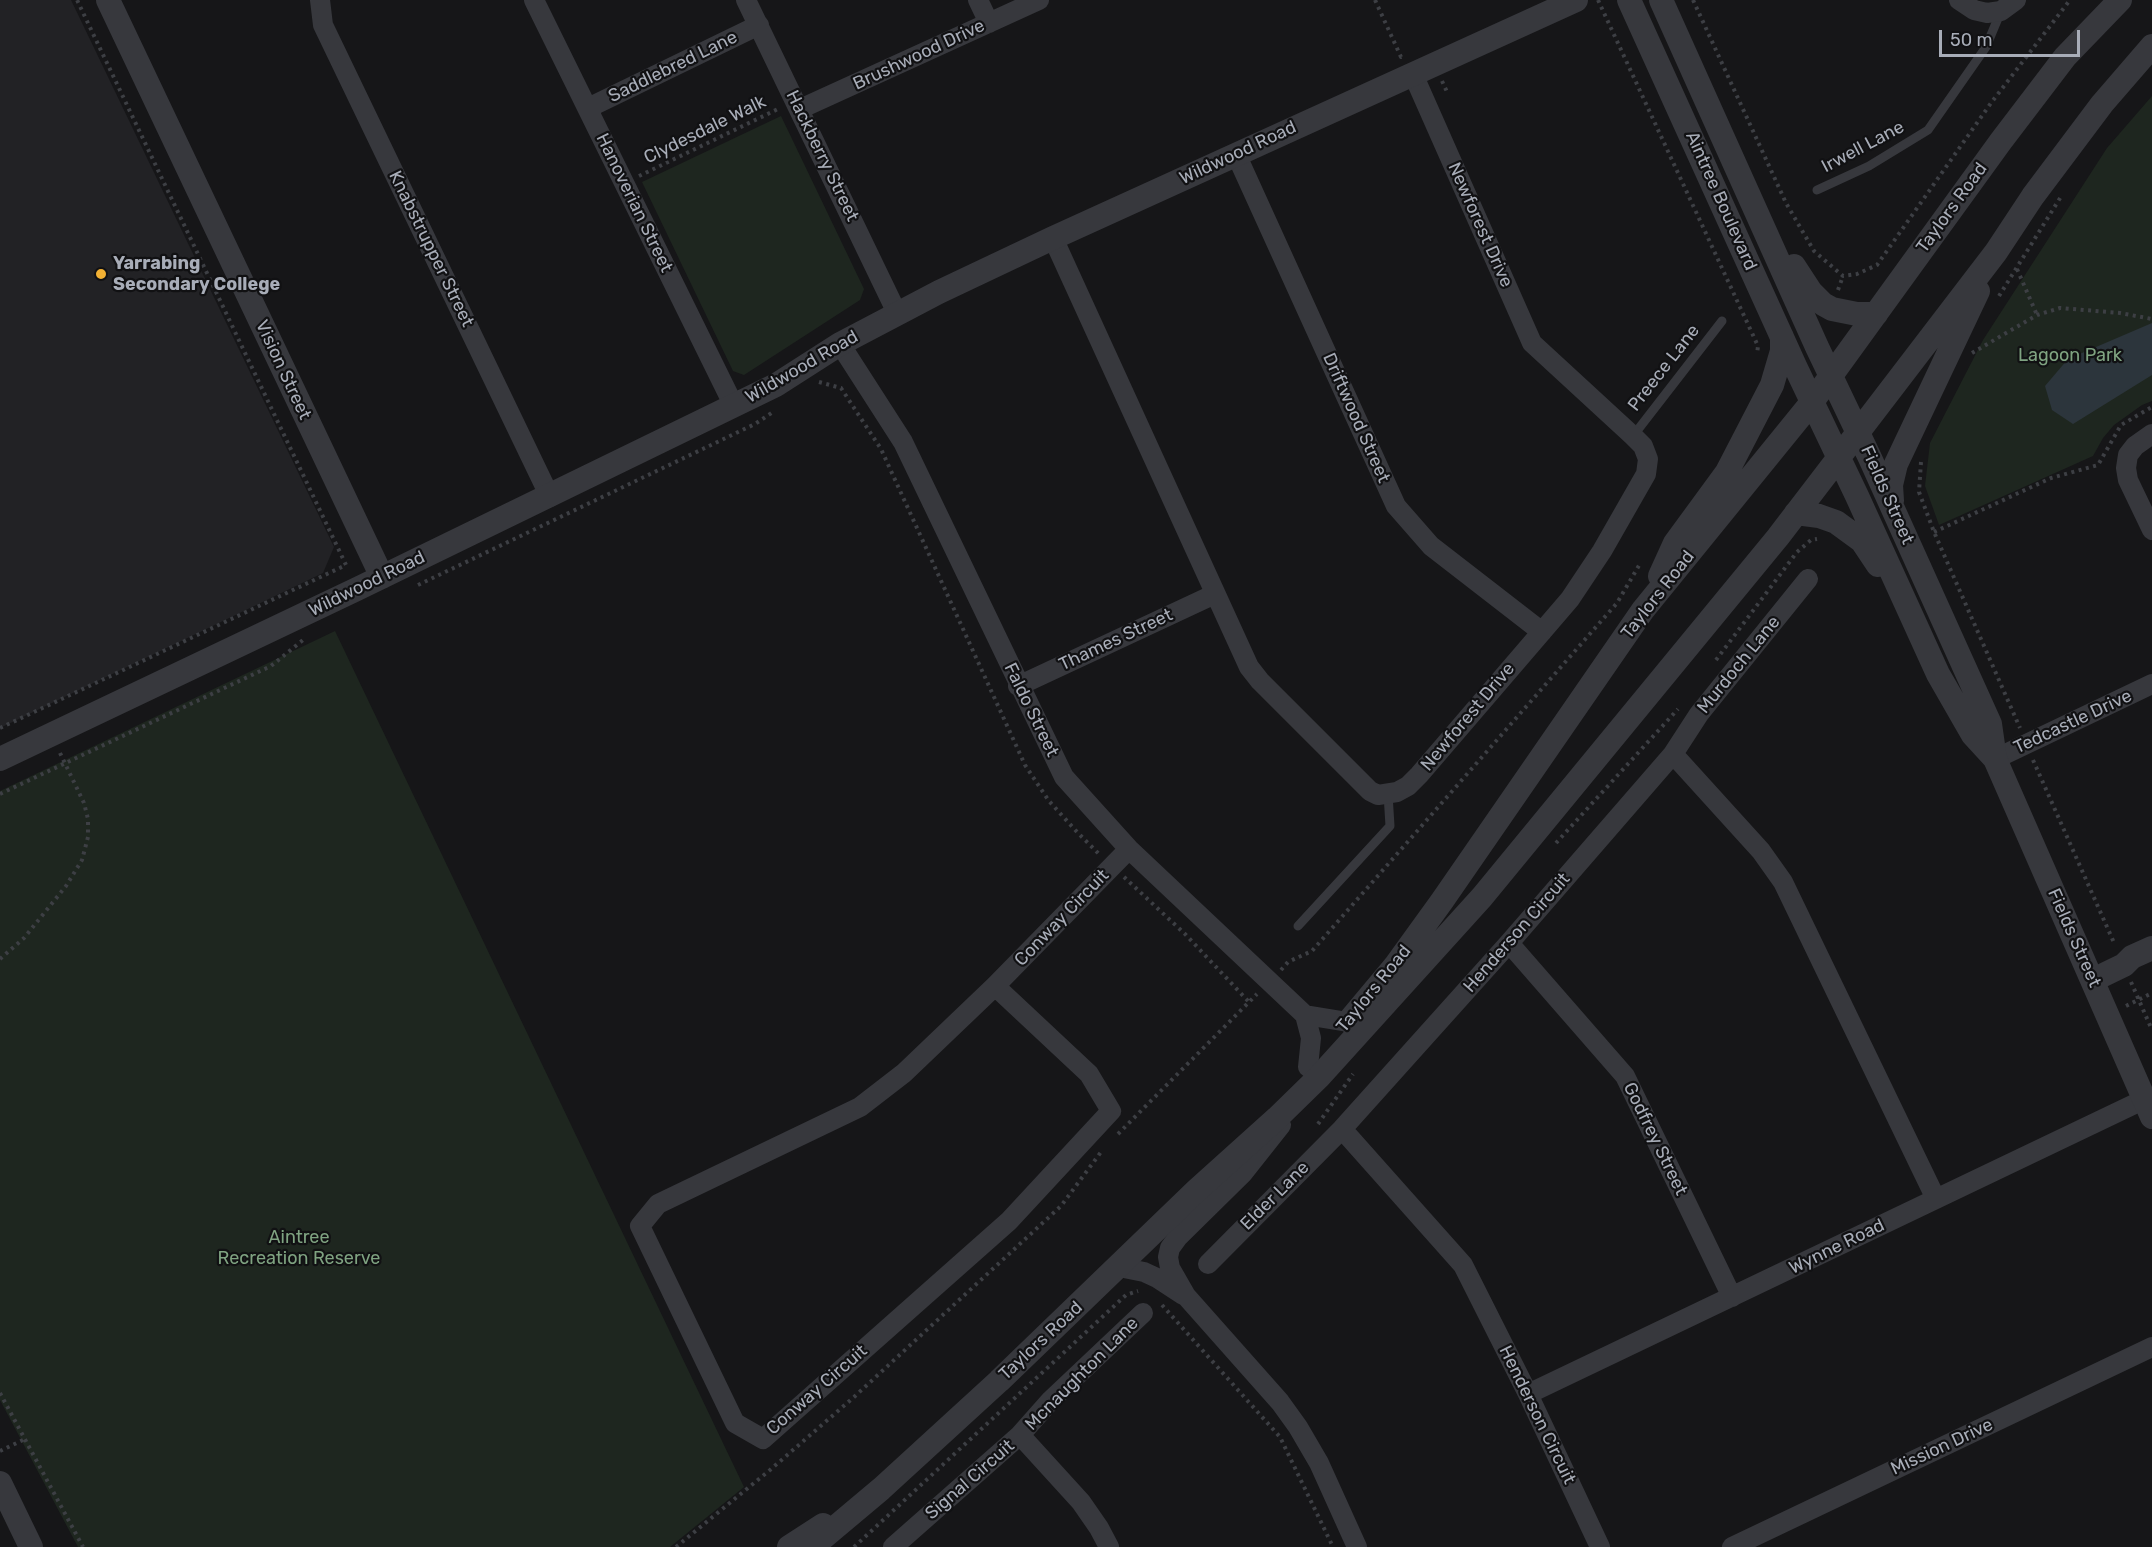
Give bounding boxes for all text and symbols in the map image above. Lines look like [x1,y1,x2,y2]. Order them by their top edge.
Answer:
street label: Brushwood Drive [850,15,988,95]
scale bar [1942,18,2083,56]
street label: Saddlebred Lane [605,26,741,108]
text: 50 m [1950,29,1993,51]
street label: Hackberry Street [781,87,863,225]
street label: Clydesdale Walk [640,91,770,169]
street label: Wildwood Road [1176,116,1300,190]
street label: Irwell Lane [1818,116,1908,178]
street label: Aintree Boulevard [1681,128,1761,274]
street label: Hanoverian Street [591,130,677,276]
street label: Newforest Drive [1443,159,1517,291]
street label: Taylors Road [1912,159,1992,257]
street label: Knabstrupper Street [384,167,478,331]
place label: Yarrabing Secondary College [113,253,280,296]
marker: Yarrabing Secondary College [94,267,108,281]
street label: Vision Street [251,317,315,423]
street label: Preece Lane [1624,320,1704,416]
street label: Wildwood Road [742,326,862,408]
park label: Lagoon Park [2018,345,2122,367]
street label: Driftwood Street [1318,350,1394,486]
street label: Fields Street [1856,442,1918,548]
street label: Taylors Road [1617,546,1699,644]
street label: Wildwood Road [305,547,429,621]
street label: Thames Street [1056,604,1176,676]
street label: Murdoch Lane [1693,612,1785,718]
street label: Newforest Drive [1416,659,1520,775]
street label: Faldo Street [999,660,1063,760]
street label: Tedcastle Drive [2011,685,2135,759]
street label: Conway Circuit [1010,865,1114,971]
street label: Henderson Circuit [1459,869,1575,997]
street label: Fields Street [2043,885,2105,991]
street label: Taylors Road [1332,941,1416,1037]
street label: Godfrey Street [1618,1079,1692,1199]
street label: Elder Lane [1236,1157,1314,1235]
street label: Wynne Road [1786,1215,1888,1279]
park label: Aintree Recreation Reserve [218,1227,380,1270]
street label: Taylors Road [995,1297,1087,1385]
street label: Mcnaughton Lane [1021,1313,1143,1435]
street label: Conway Circuit [762,1340,872,1440]
street label: Henderson Circuit [1494,1342,1580,1488]
street label: Mission Drive [1887,1414,1997,1480]
street label: Signal Circuit [921,1435,1019,1525]

